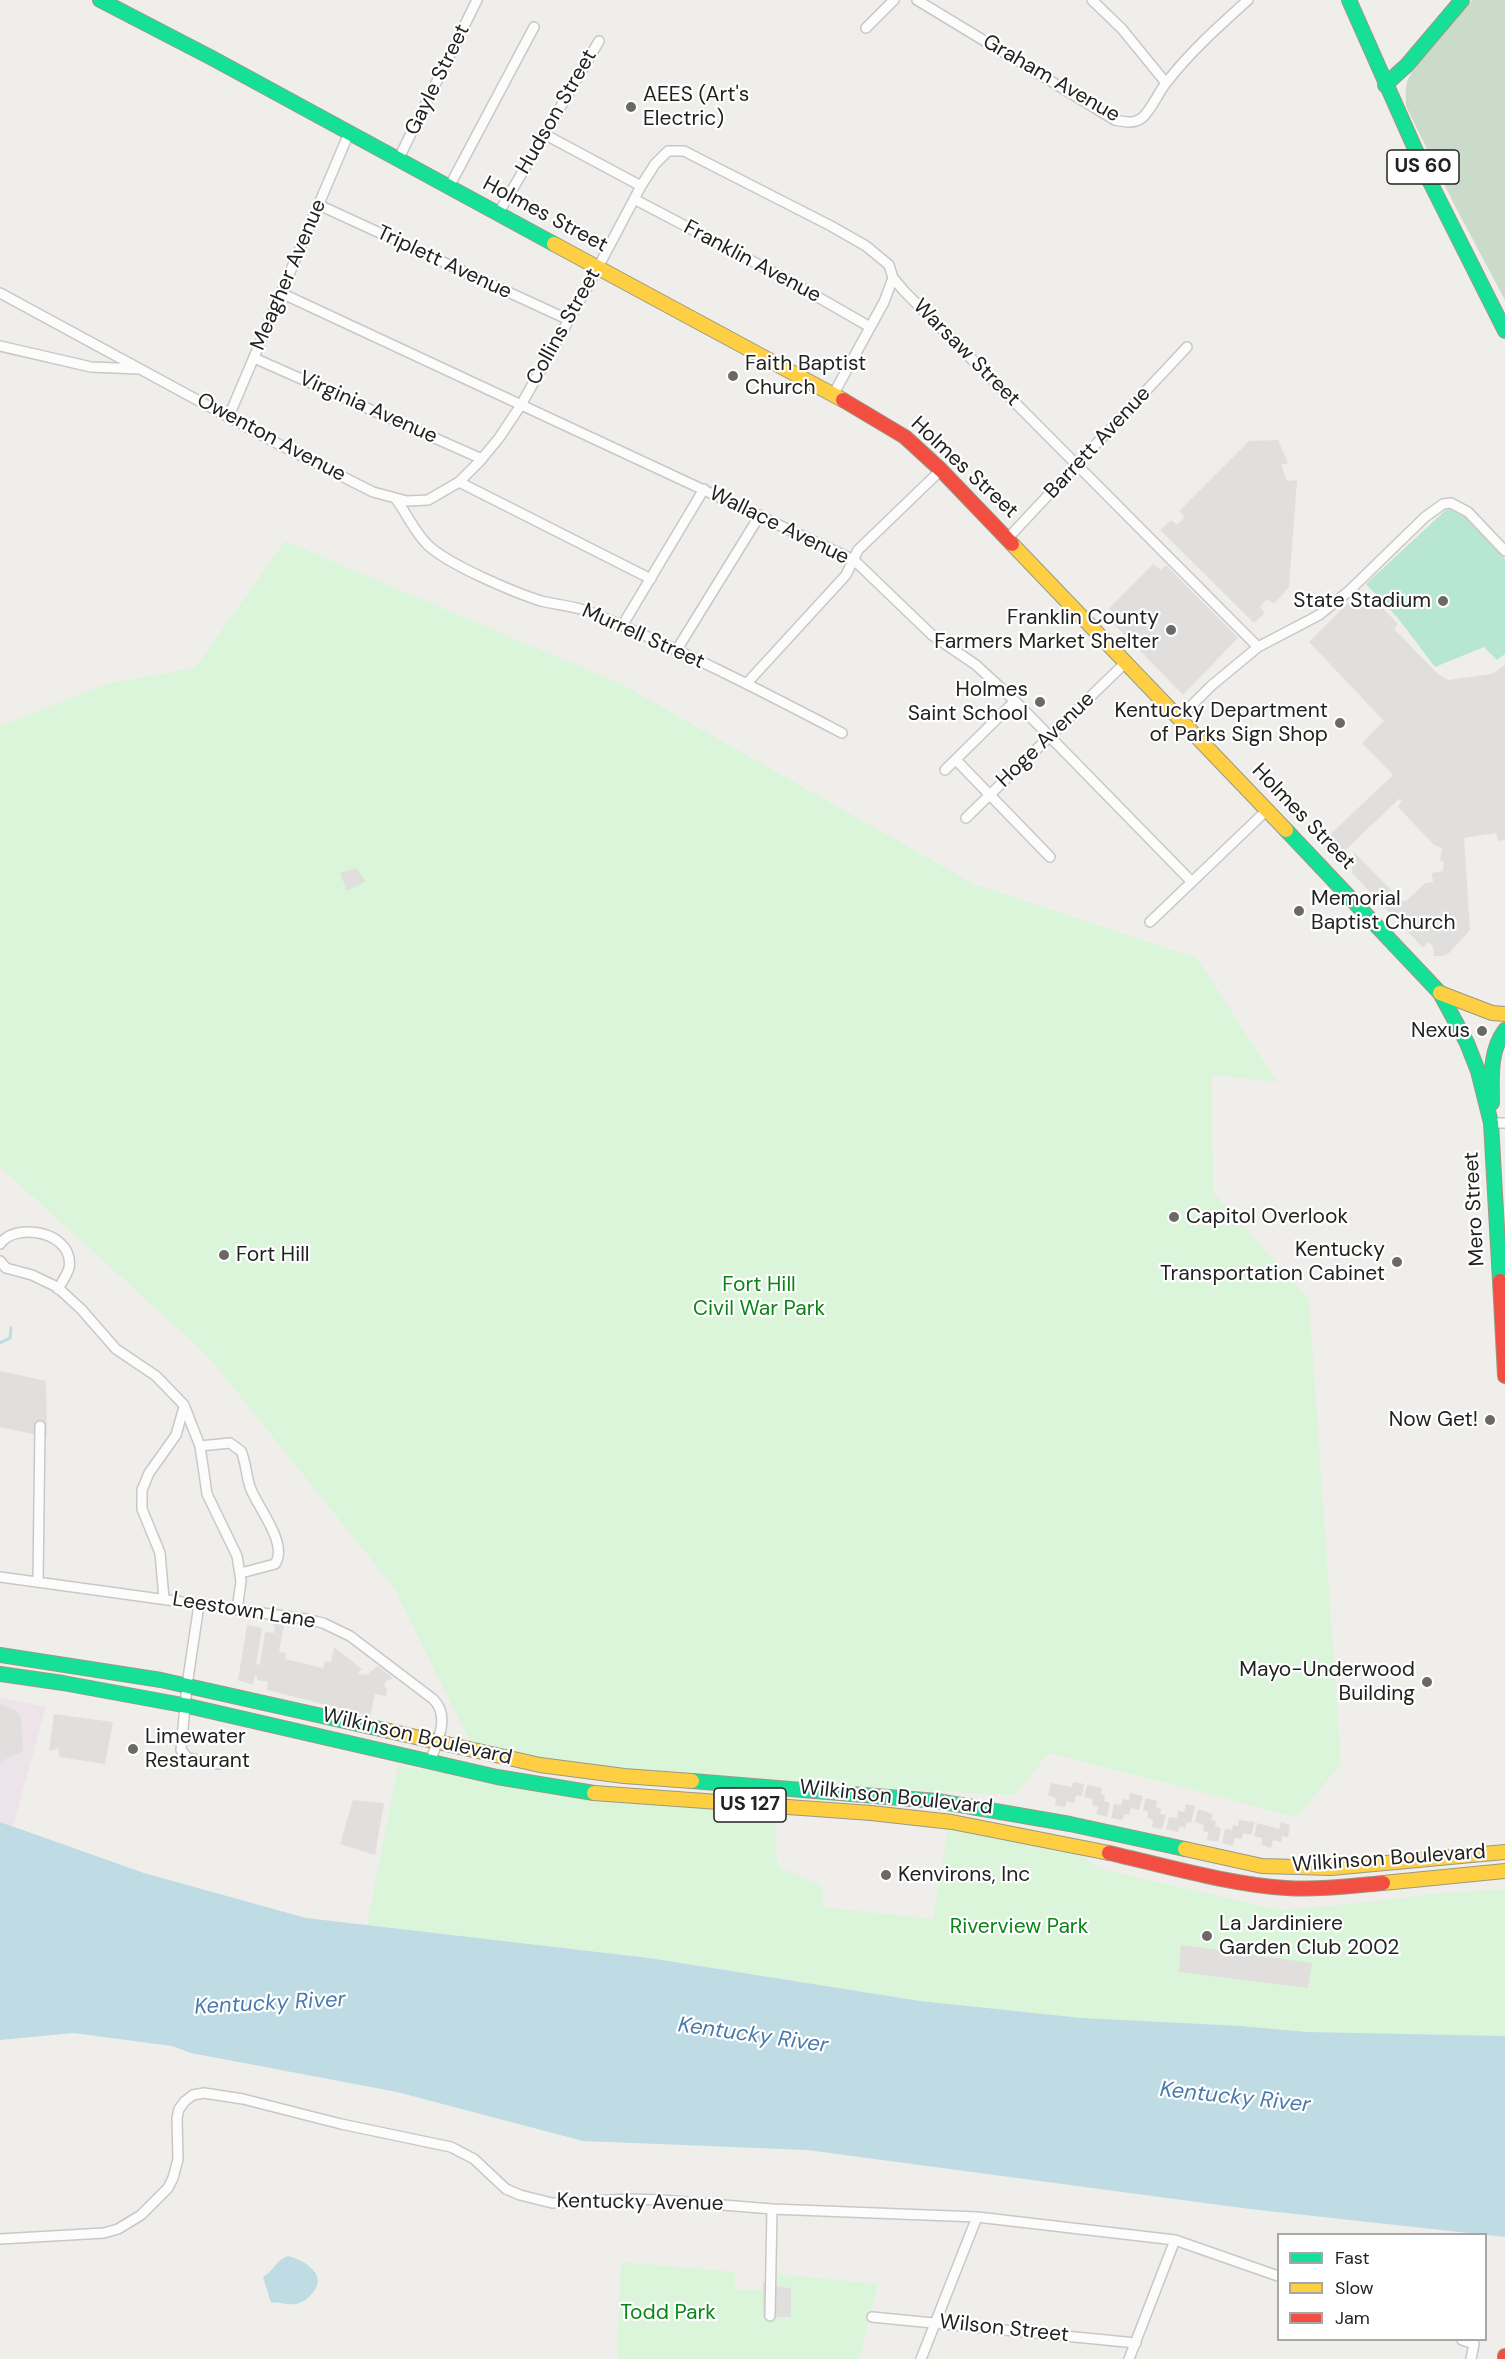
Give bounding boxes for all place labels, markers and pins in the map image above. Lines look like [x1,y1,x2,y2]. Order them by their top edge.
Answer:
place label: AEES (Art's Electric) [643,82,749,132]
marker: AEES (Art's Electric) [624,100,638,114]
place label: Faith Baptist Church [745,351,866,401]
marker: Faith Baptist Church [726,369,740,383]
place label: State Stadium [1293,588,1431,614]
marker: State Stadium [1436,594,1450,608]
place label: Franklin County Farmers Market Shelter [934,605,1159,655]
marker: Franklin County Farmers Market Shelter [1164,623,1178,637]
place label: Holmes Saint School [908,677,1028,727]
marker: Holmes Saint School [1033,695,1047,709]
place label: Kentucky Department of Parks Sign Shop [1114,698,1328,748]
marker: Kentucky Department of Parks Sign Shop [1333,716,1347,730]
place label: Memorial Baptist Church [1311,886,1456,936]
marker: Memorial Baptist Church [1292,904,1306,918]
place label: Nexus [1411,1018,1470,1044]
marker: Nexus [1475,1024,1489,1038]
place label: Capitol Overlook [1186,1204,1348,1230]
marker: Capitol Overlook [1167,1210,1181,1224]
place label: Kentucky Transportation Cabinet [1160,1237,1385,1287]
place label: Fort Hill [236,1242,310,1268]
marker: Fort Hill [217,1248,231,1262]
marker: Kentucky Transportation Cabinet [1390,1255,1404,1269]
place label: Now Get! [1389,1407,1478,1433]
marker: Now Get! [1483,1413,1497,1427]
place label: Mayo-Underwood Building [1239,1657,1415,1707]
marker: Mayo-Underwood Building [1420,1675,1434,1689]
place label: Limewater Restaurant [145,1724,250,1774]
marker: Limewater Restaurant [126,1742,140,1756]
place label: Kenvirons, Inc [898,1862,1030,1888]
marker: Kenvirons, Inc [879,1868,893,1882]
place label: La Jardiniere Garden Club 2002 [1219,1911,1399,1961]
marker: La Jardiniere Garden Club 2002 [1200,1929,1214,1943]

